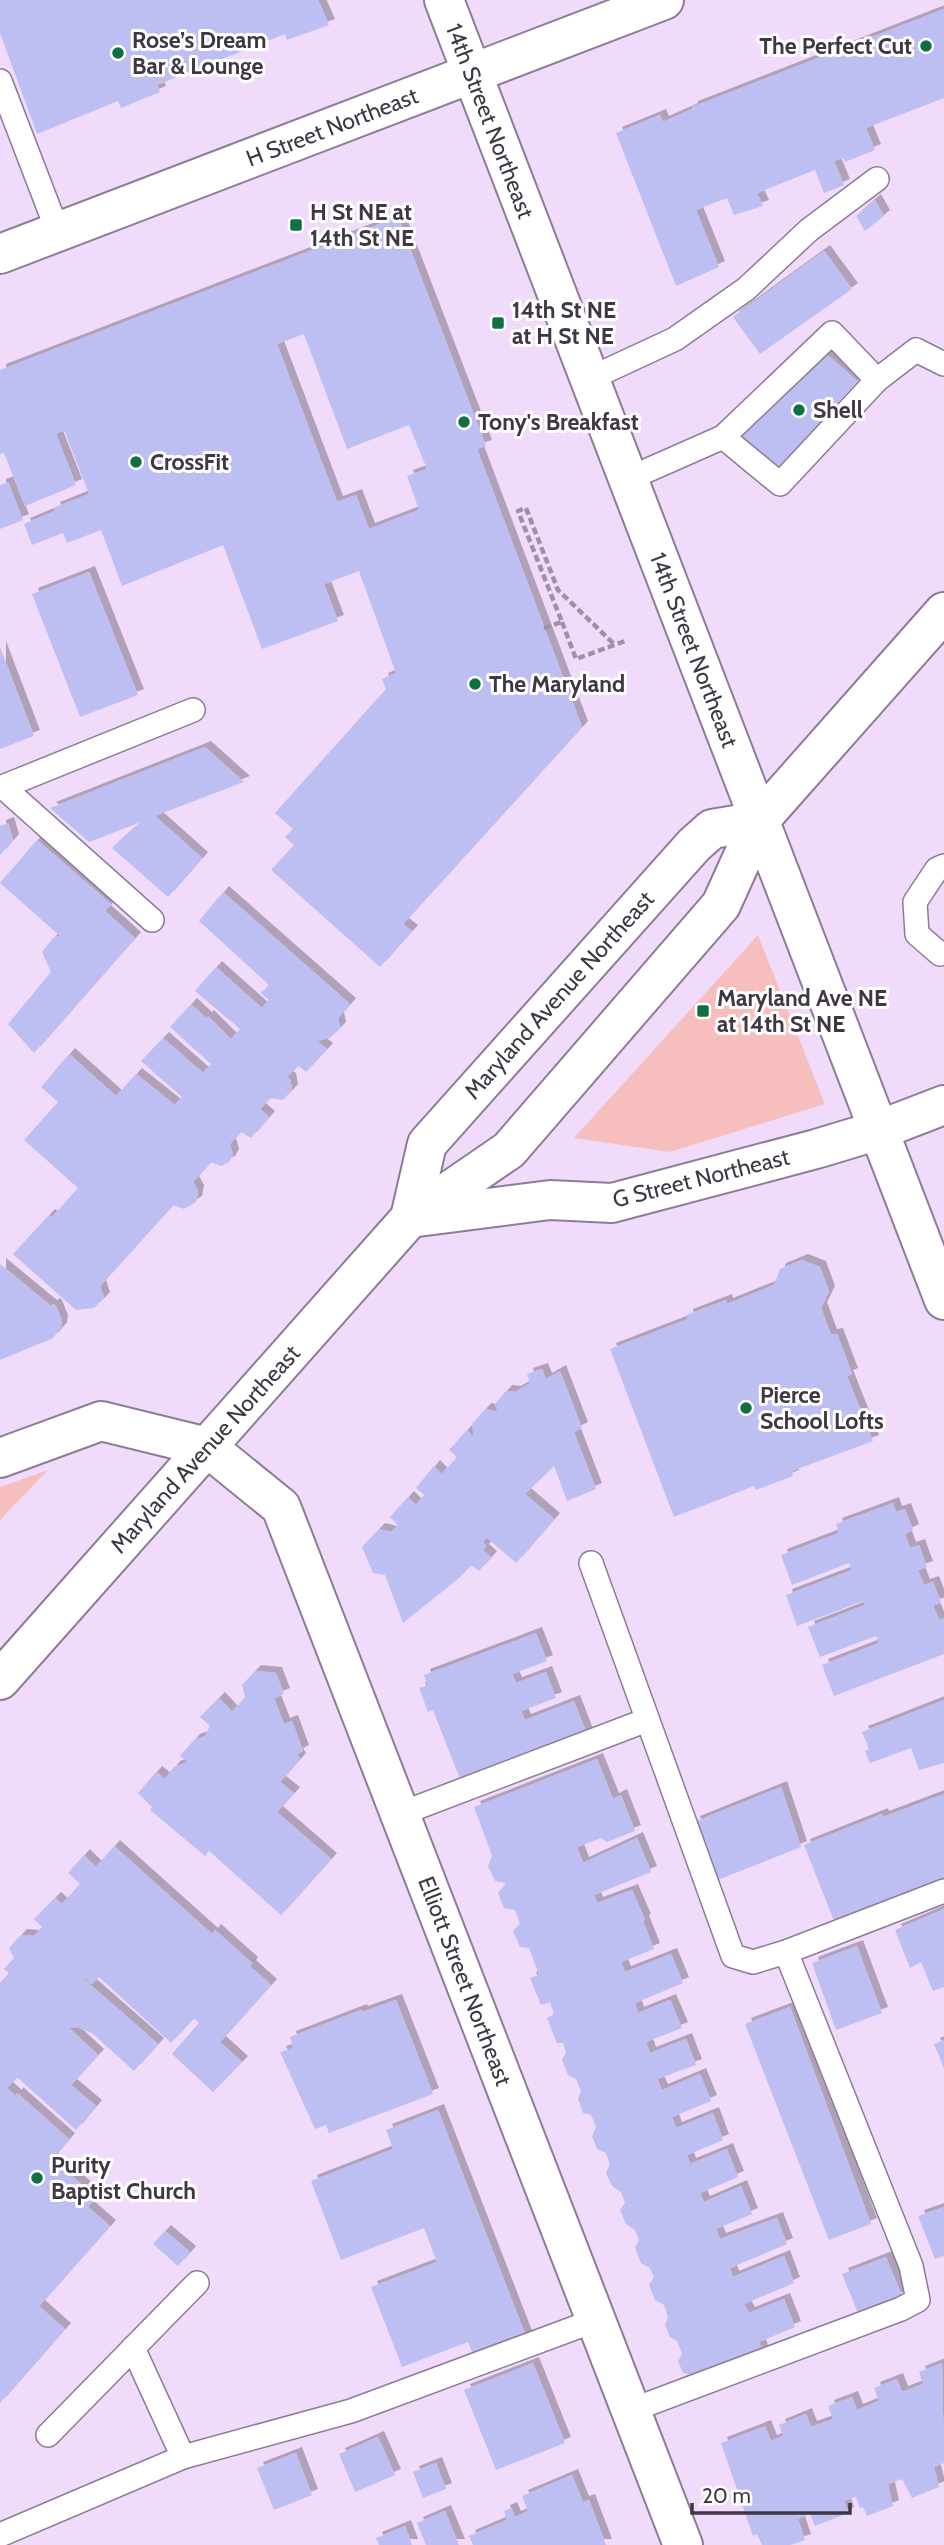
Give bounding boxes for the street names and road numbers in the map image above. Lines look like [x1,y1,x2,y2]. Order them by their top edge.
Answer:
street label: 14th Street Northeast [440,20,540,223]
street label: H Street Northeast [242,81,422,173]
street label: 14th Street Northeast [644,549,744,752]
street label: Maryland Avenue Northeast [458,885,660,1105]
street label: G Street Northeast [610,1142,792,1213]
street label: Maryland Avenue Northeast [104,1339,306,1559]
street label: Elliott Street Northeast [412,1872,518,2090]

